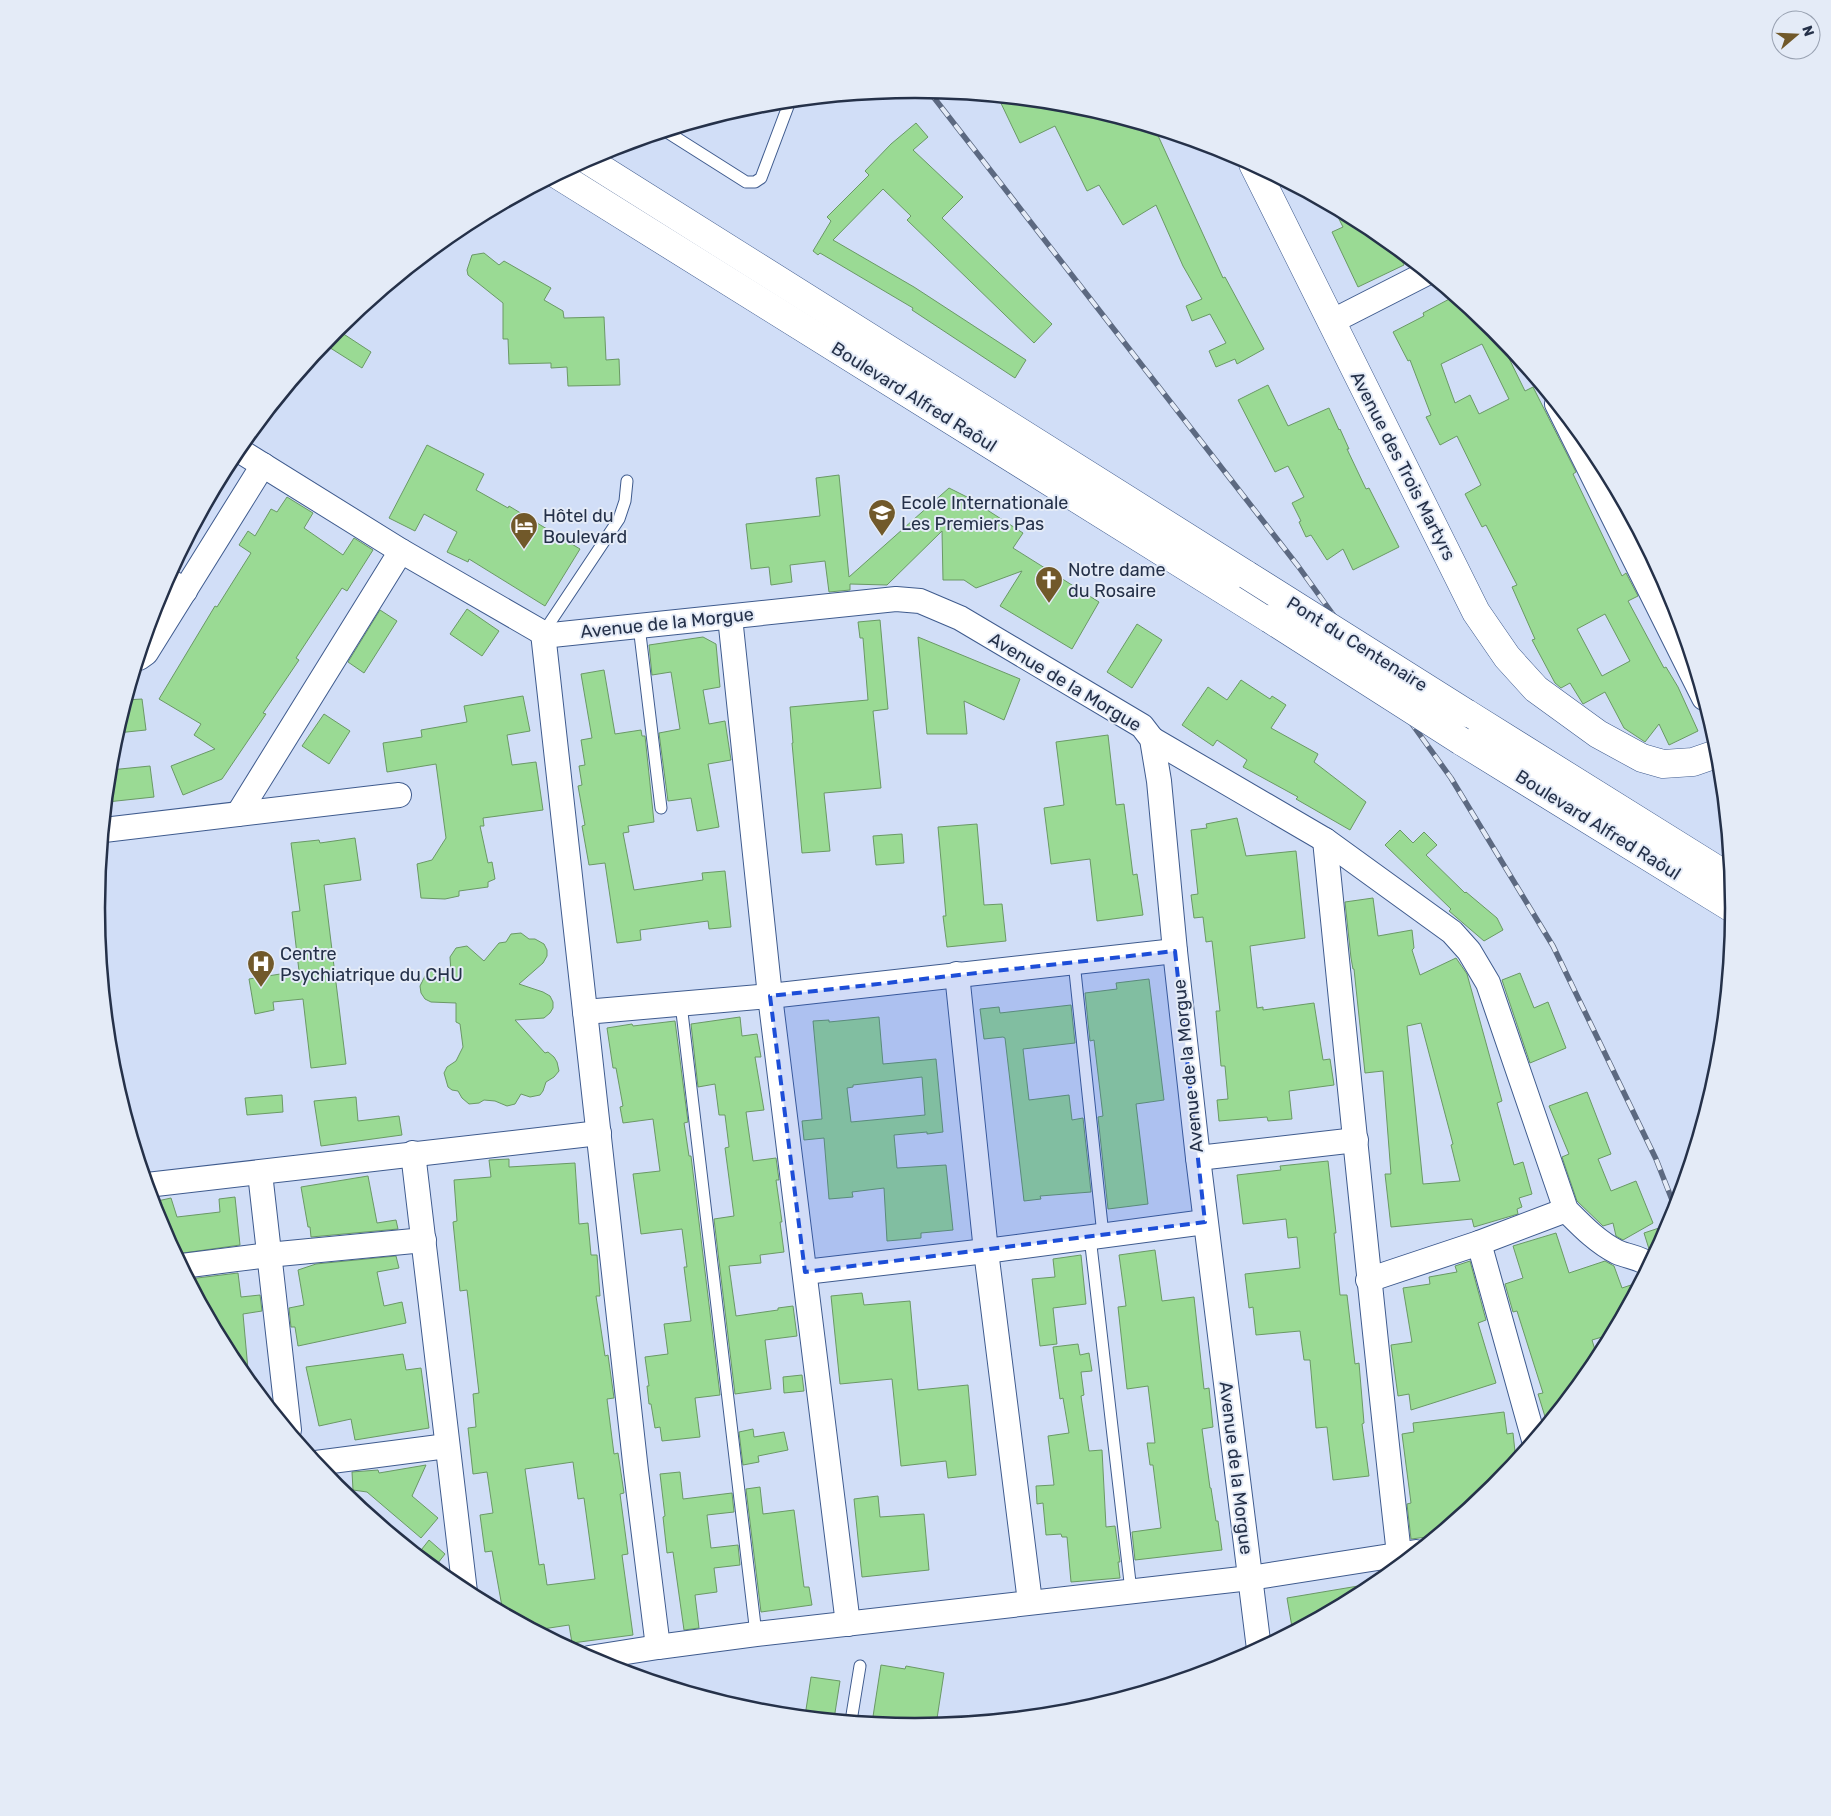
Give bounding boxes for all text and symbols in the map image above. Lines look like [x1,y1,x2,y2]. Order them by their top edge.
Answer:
north arrow [1771,10,1821,60]
text: N [1798,23,1817,38]
street label: Boulevard Alfred Raôul [827,337,1001,457]
street label: Avenue des Trois Martyrs [1346,368,1460,564]
place label: Ecole Internationale Les Premiers Pas [901,492,1068,535]
school or university icon: Ecole Internationale Les Premiers Pas [867,498,897,537]
place label: Hôtel du Boulevard [543,505,627,548]
hotel icon: Hôtel du Boulevard [509,511,539,550]
place label: Notre dame du Rosaire [1068,559,1166,602]
church icon: Notre dame du Rosaire [1034,565,1064,604]
street label: Pont du Centenaire [1283,592,1431,696]
street label: Avenue de la Morgue [579,603,755,643]
street label: Avenue de la Morgue [985,628,1145,736]
street label: Boulevard Alfred Raôul [1511,765,1685,885]
place label: Centre Psychiatrique du CHU [280,943,463,986]
hospital icon: Centre Psychiatrique du CHU [246,949,276,988]
street label: Avenue de la Morgue [1168,978,1208,1154]
street label: Avenue de la Morgue [1214,1380,1258,1556]

